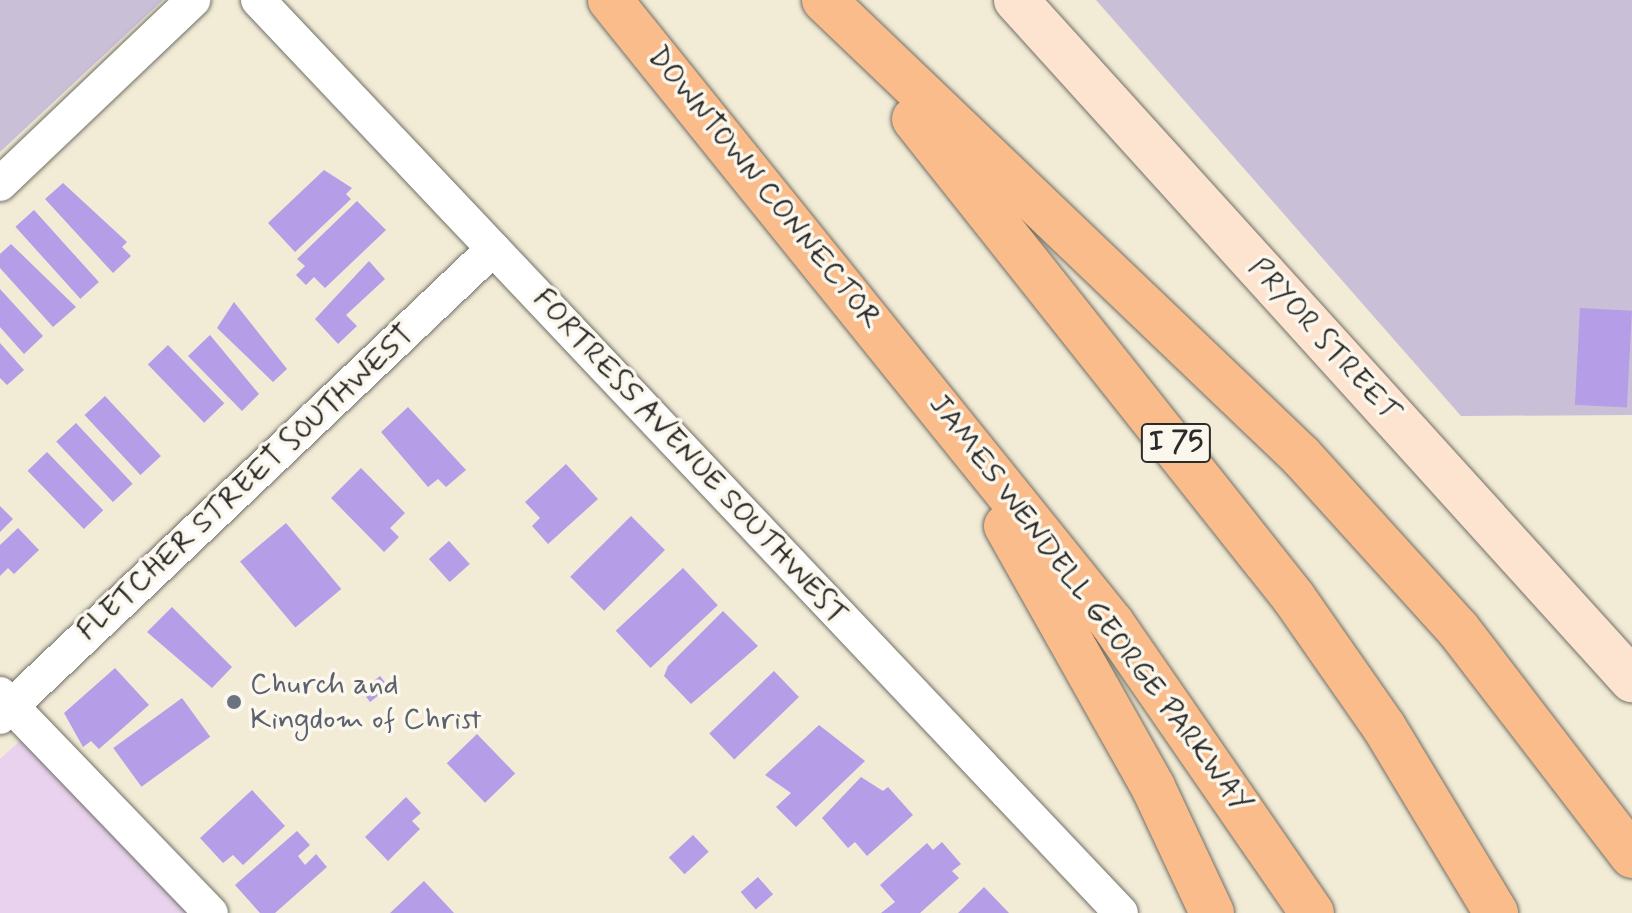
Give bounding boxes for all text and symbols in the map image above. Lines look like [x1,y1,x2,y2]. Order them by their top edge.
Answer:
street label: DOWNTOWN CONNECTOR [639,40,889,336]
street label: PRYOR STREET [1240,250,1408,430]
street label: FORTRESS AVENUE SOUTHWEST [524,280,856,634]
street label: FLETCHER STREET SOUTHWEST [69,316,423,650]
street label: JAMES WENDELL GEORGE PARKWAY [921,388,1259,820]
road number: I 75 [1140,419,1212,467]
place label: Church and Kingdom of Christ [250,667,484,738]
marker: Church and Kingdom of Christ [225,693,243,711]

